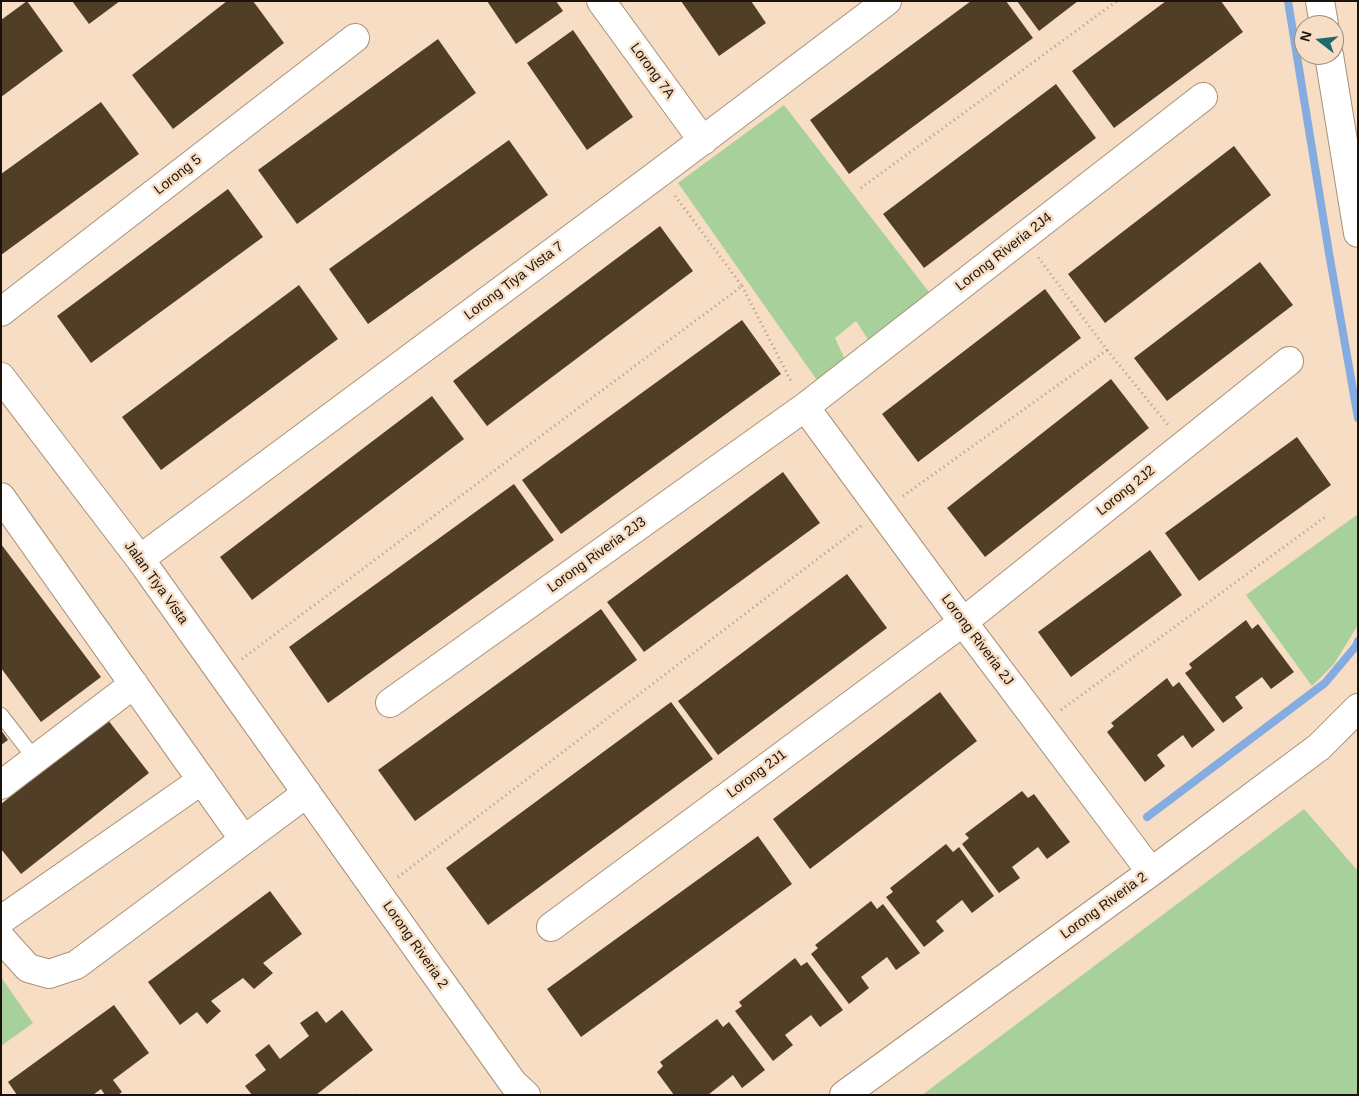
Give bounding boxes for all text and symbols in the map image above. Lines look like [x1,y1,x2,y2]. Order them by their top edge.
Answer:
north arrow [1294,15,1344,65]
text: N [1296,29,1315,43]
street label: Lorong 7A [626,40,678,102]
street label: Lorong 5 [151,151,205,199]
street label: Lorong Riveria 2J4 [953,209,1055,295]
street label: Lorong Tiya Vista 7 [461,238,567,324]
street label: Lorong 2J2 [1093,462,1159,520]
street label: Lorong Riveria 2J3 [545,514,649,596]
street label: Jalan Tiya Vista [120,538,192,628]
street label: Lorong Riveria 2J [937,591,1017,689]
street label: Lorong 2J1 [724,746,790,802]
street label: Lorong Riveria 2 [1058,869,1150,943]
street label: Lorong Riveria 2 [379,898,451,992]

